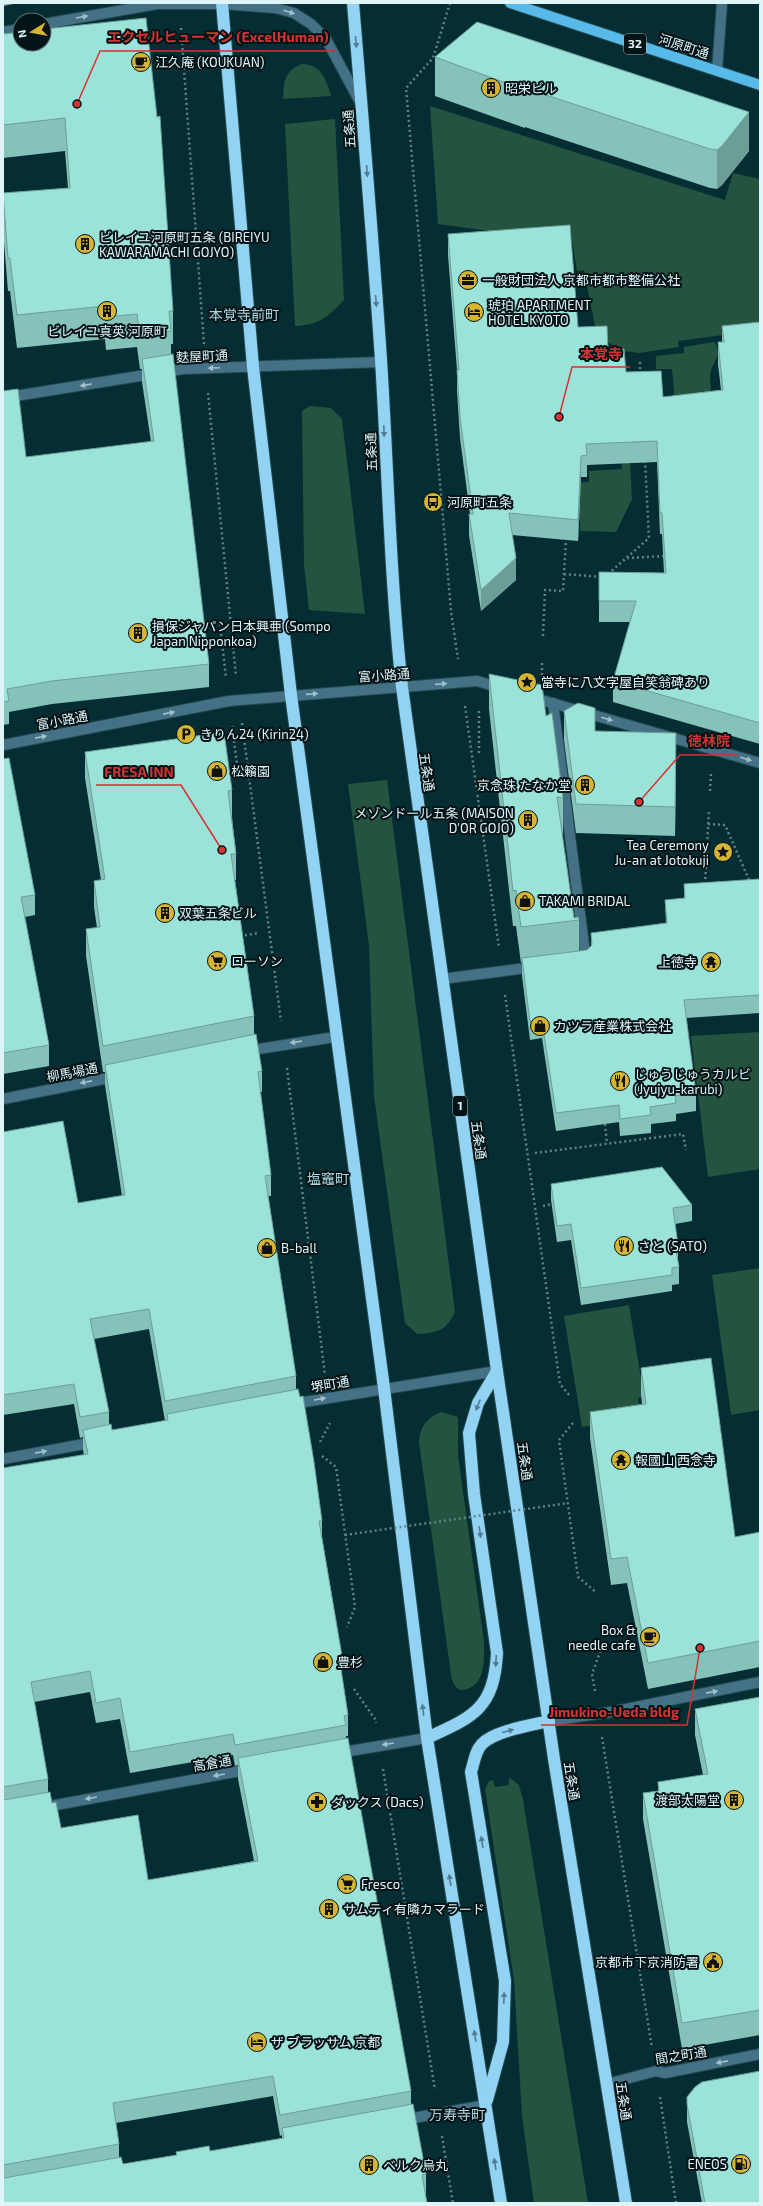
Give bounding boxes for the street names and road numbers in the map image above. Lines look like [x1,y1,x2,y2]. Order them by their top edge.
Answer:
street label: 河原町通 [657,30,711,62]
road number: 32 [624,34,646,54]
street label: 五条通 [340,109,358,149]
street label: 麩屋町通 [176,347,228,365]
street label: 五条通 [362,432,380,472]
street label: 富小路通 [357,665,411,685]
street label: 富小路通 [35,707,89,733]
street label: 五条通 [416,752,438,792]
street label: 柳馬場通 [45,1059,99,1085]
road number: 1 [453,1096,467,1116]
street label: 五条通 [468,1120,490,1160]
street label: 堺町通 [309,1373,351,1395]
street label: 五条通 [514,1441,536,1481]
street label: 高倉通 [191,1752,233,1774]
street label: 五条通 [561,1760,583,1802]
street label: 間之町通 [654,2043,708,2067]
street label: 五条通 [613,2080,635,2122]

